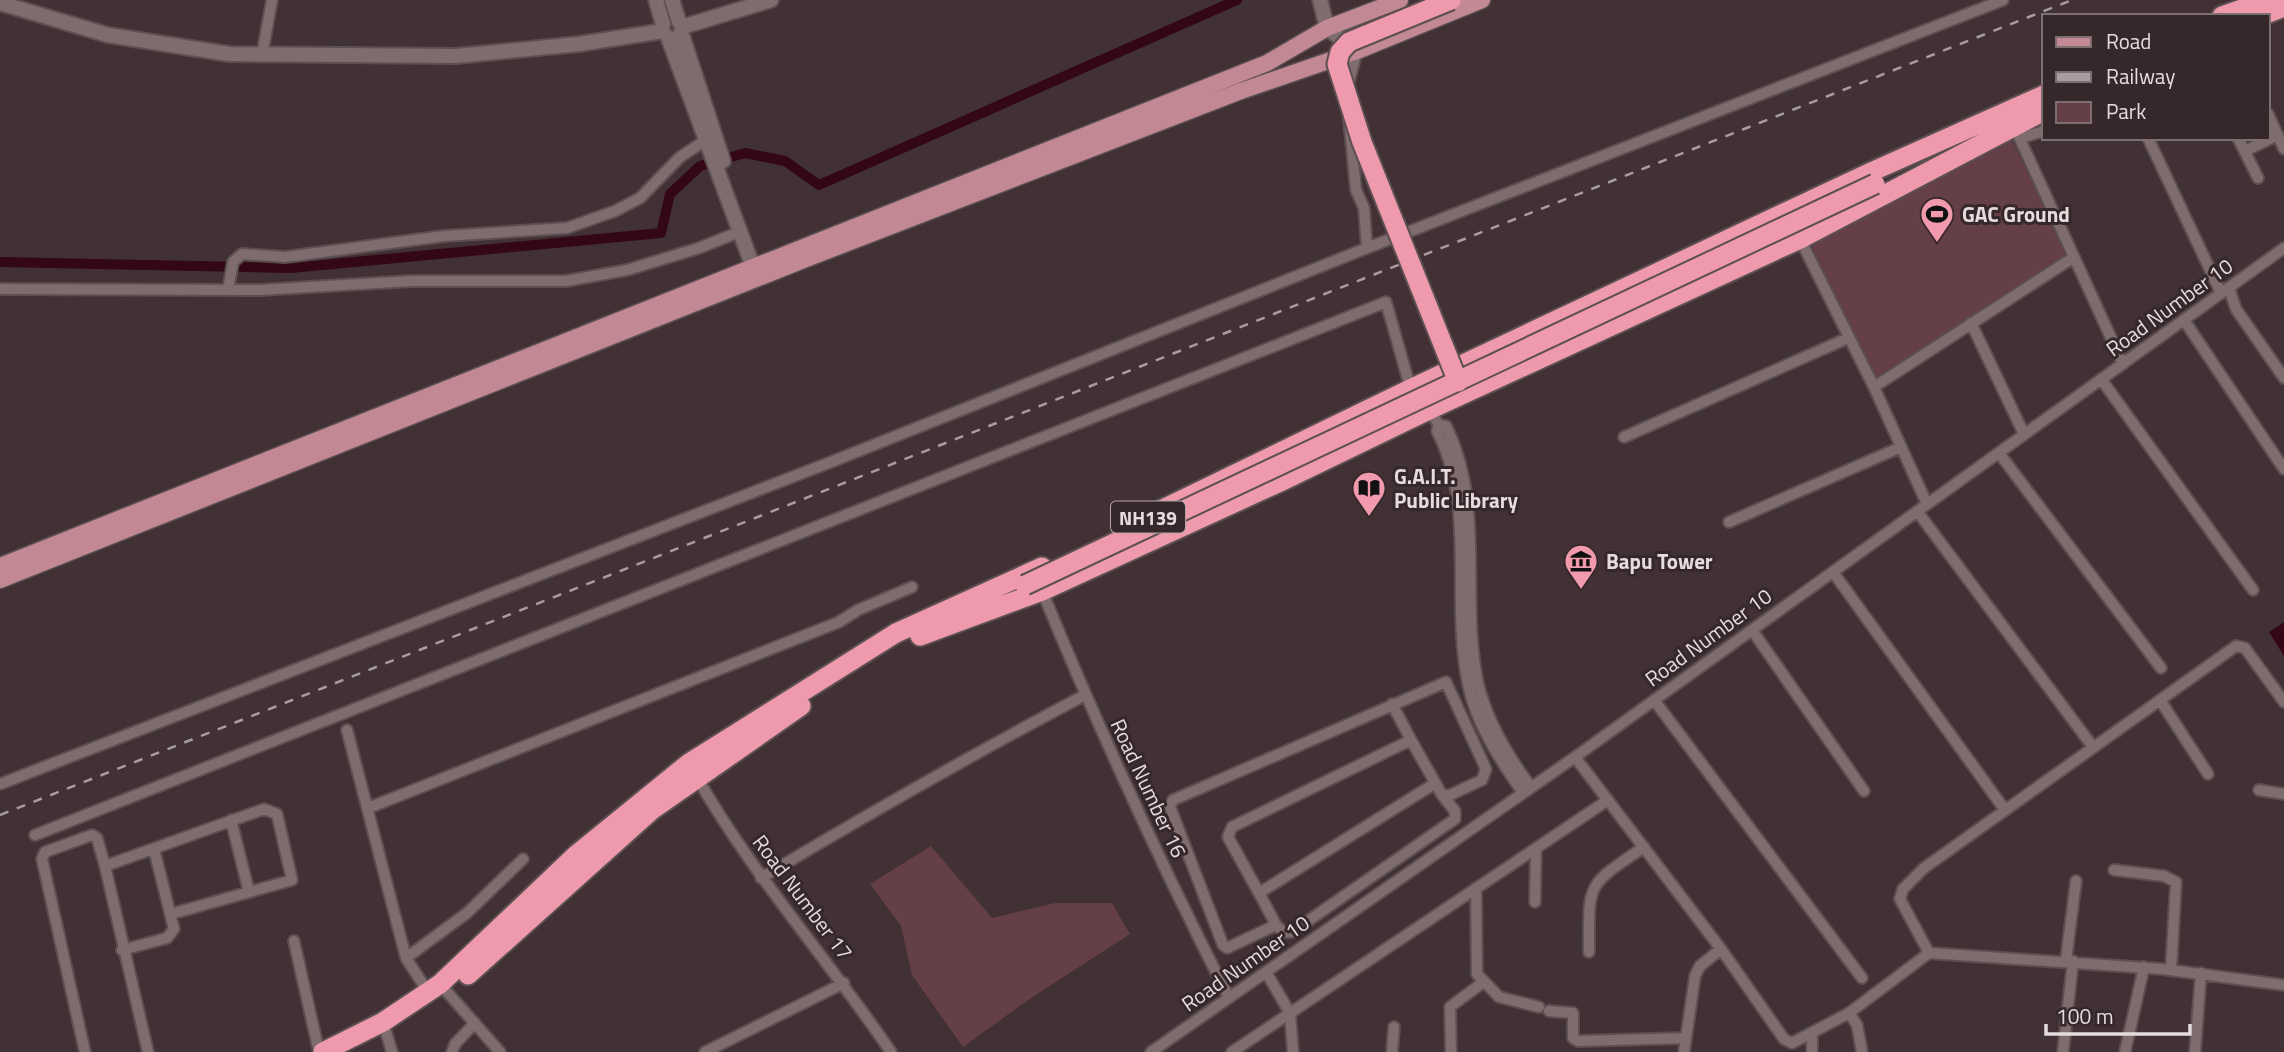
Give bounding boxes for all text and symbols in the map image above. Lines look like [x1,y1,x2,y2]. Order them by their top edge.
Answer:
legend [2042,14,2270,140]
text: Road [2106,25,2151,57]
text: Railway [2106,60,2175,92]
text: Park [2106,95,2146,127]
sports icon: GAC Ground [1918,195,1956,244]
place label: GAC Ground [1962,198,2070,230]
street label: Road Number 10 [2099,250,2239,364]
place label: G.A.I.T. Public Library [1394,460,1519,516]
library icon: G.A.I.T. Public Library [1350,469,1388,518]
road number: NH139 [1111,502,1185,532]
museum icon: Bapu Tower [1562,542,1600,591]
place label: Bapu Tower [1606,545,1713,577]
street label: Road Number 10 [1638,580,1778,694]
street label: Road Number 16 [1103,713,1195,863]
street label: Road Number 17 [745,827,861,967]
street label: Road Number 10 [1174,907,1316,1019]
scale bar [2046,992,2190,1036]
text: 100 m [2056,1000,2113,1032]

